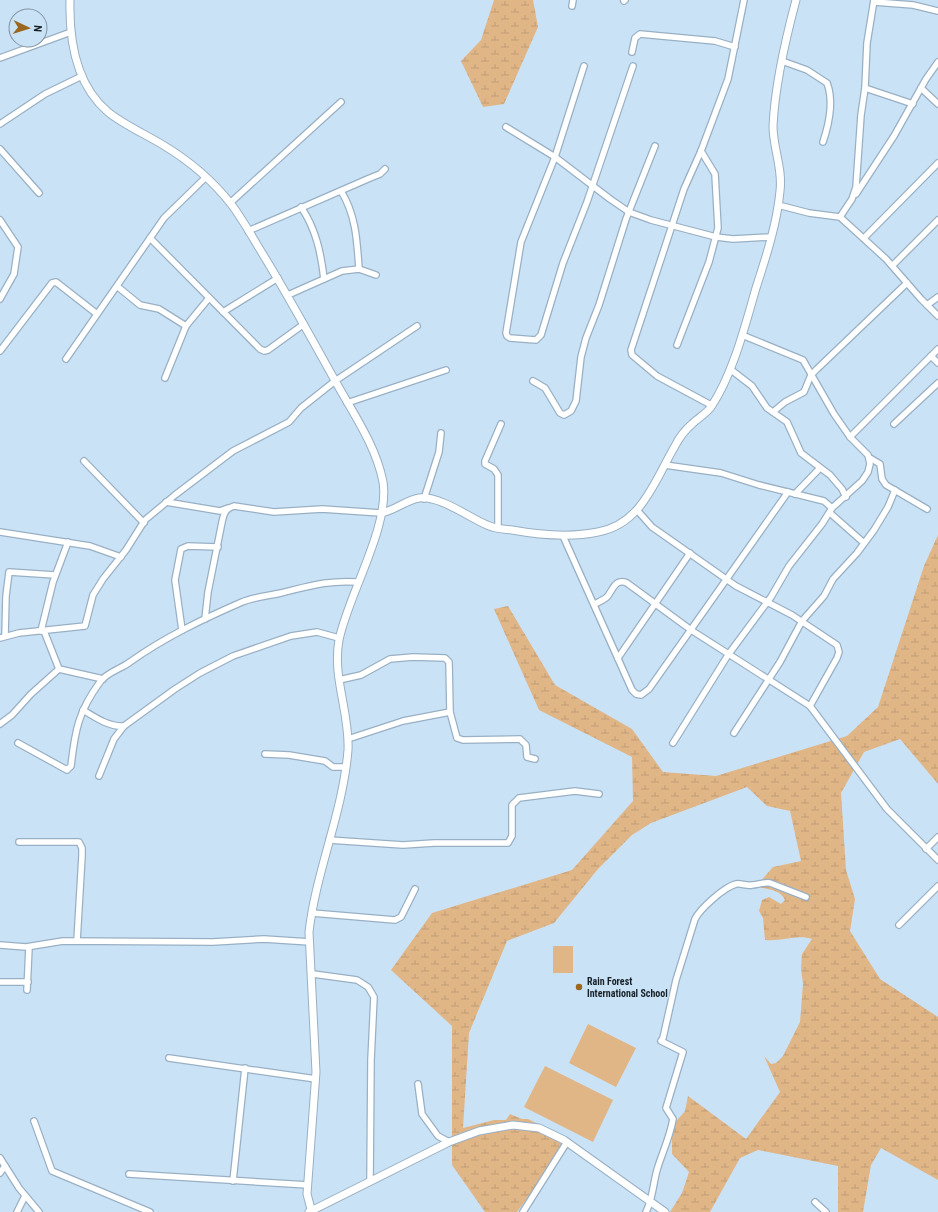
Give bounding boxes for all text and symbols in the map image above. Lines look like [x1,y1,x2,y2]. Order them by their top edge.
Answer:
north arrow [8,8,48,48]
text: N [31,25,44,33]
place label: Rain Forest International School [587,976,668,999]
marker: Rain Forest International School [574,982,584,992]

